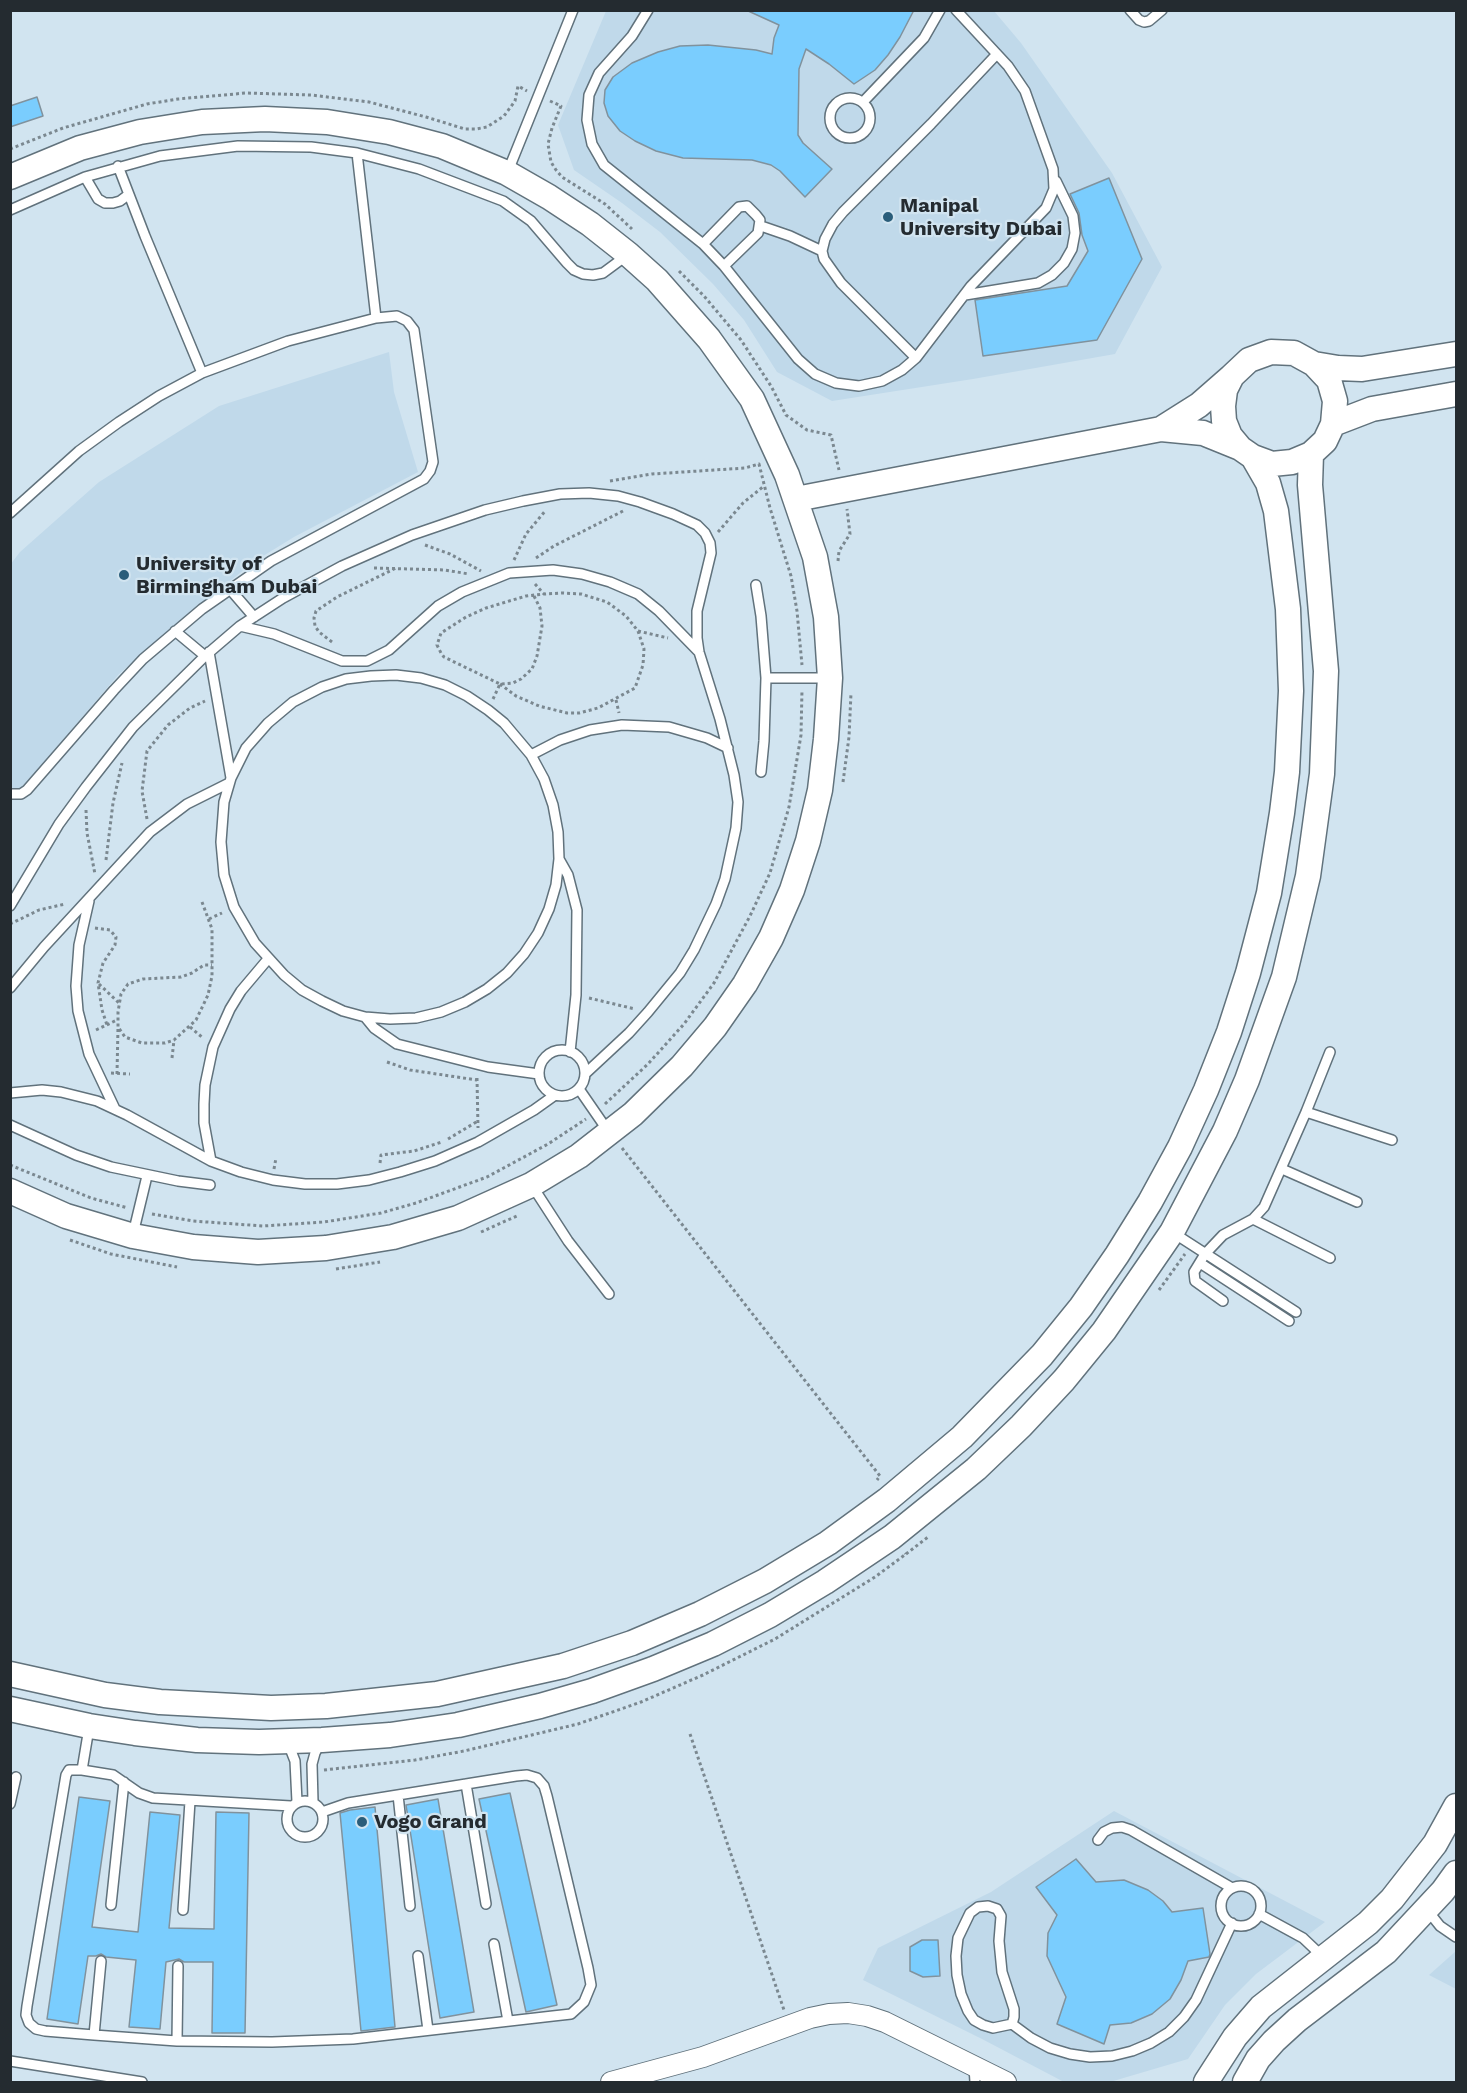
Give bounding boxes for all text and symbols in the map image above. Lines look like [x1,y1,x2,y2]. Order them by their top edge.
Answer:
place label: Manipal University Dubai [900,194,1062,241]
marker: Manipal University Dubai [881,210,895,224]
place label: University of Birmingham Dubai [136,552,317,599]
marker: University of Birmingham Dubai [117,568,131,582]
place label: Vogo Grand [374,1810,487,1834]
marker: Vogo Grand [355,1815,369,1829]

